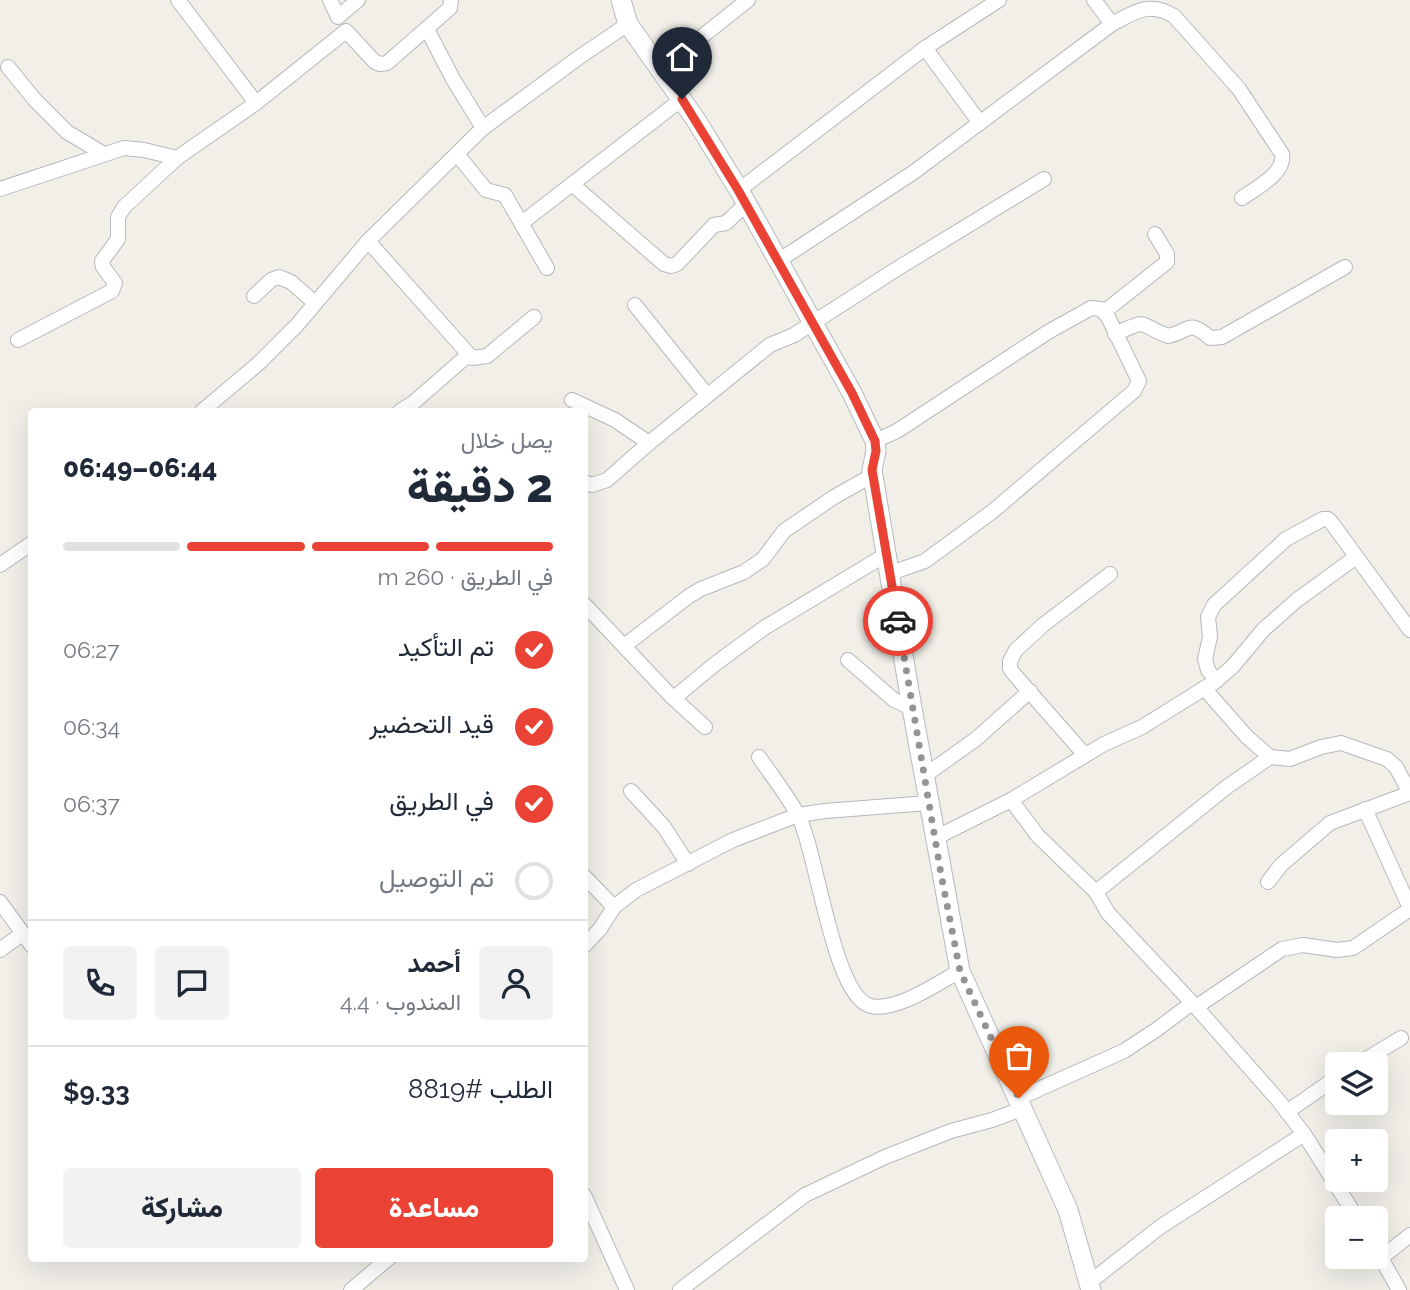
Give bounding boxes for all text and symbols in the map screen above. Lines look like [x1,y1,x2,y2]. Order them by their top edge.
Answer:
pin [652,27,712,99]
icon: home [663,38,701,76]
text: يصل خلال [461,426,553,453]
text: 06:44–06:49 [63,453,217,483]
text: 2 دقيقة [407,459,553,513]
text: في الطريق · 260 m [377,563,553,590]
courier [863,586,933,656]
icon: car [879,602,917,640]
icon: check [515,631,553,669]
text: تم التأكيد [398,632,494,662]
text: 06:27 [63,636,120,663]
icon: check [515,708,553,746]
text: قيد التحضير [369,709,494,739]
text: 06:34 [63,713,120,740]
icon: check [515,785,553,823]
text: في الطريق [389,786,494,816]
text: 06:37 [63,790,120,817]
text: تم التوصيل [379,863,494,893]
button: phone [63,946,137,1020]
button: chat [155,946,229,1020]
button: person [479,946,553,1020]
text: أحمد [408,948,461,978]
text: المندوب · 4.4 [340,988,461,1015]
pin [989,1026,1049,1098]
icon: bag [1000,1037,1038,1075]
map controls [1325,1052,1388,1269]
button: layers [1325,1052,1388,1115]
text: الطلب #8819 [408,1074,553,1104]
text: $9.33 [63,1077,130,1107]
button: + [1325,1129,1388,1192]
button: مشاركة [63,1168,301,1248]
button: مساعدة [315,1168,553,1248]
button: − [1325,1206,1388,1269]

